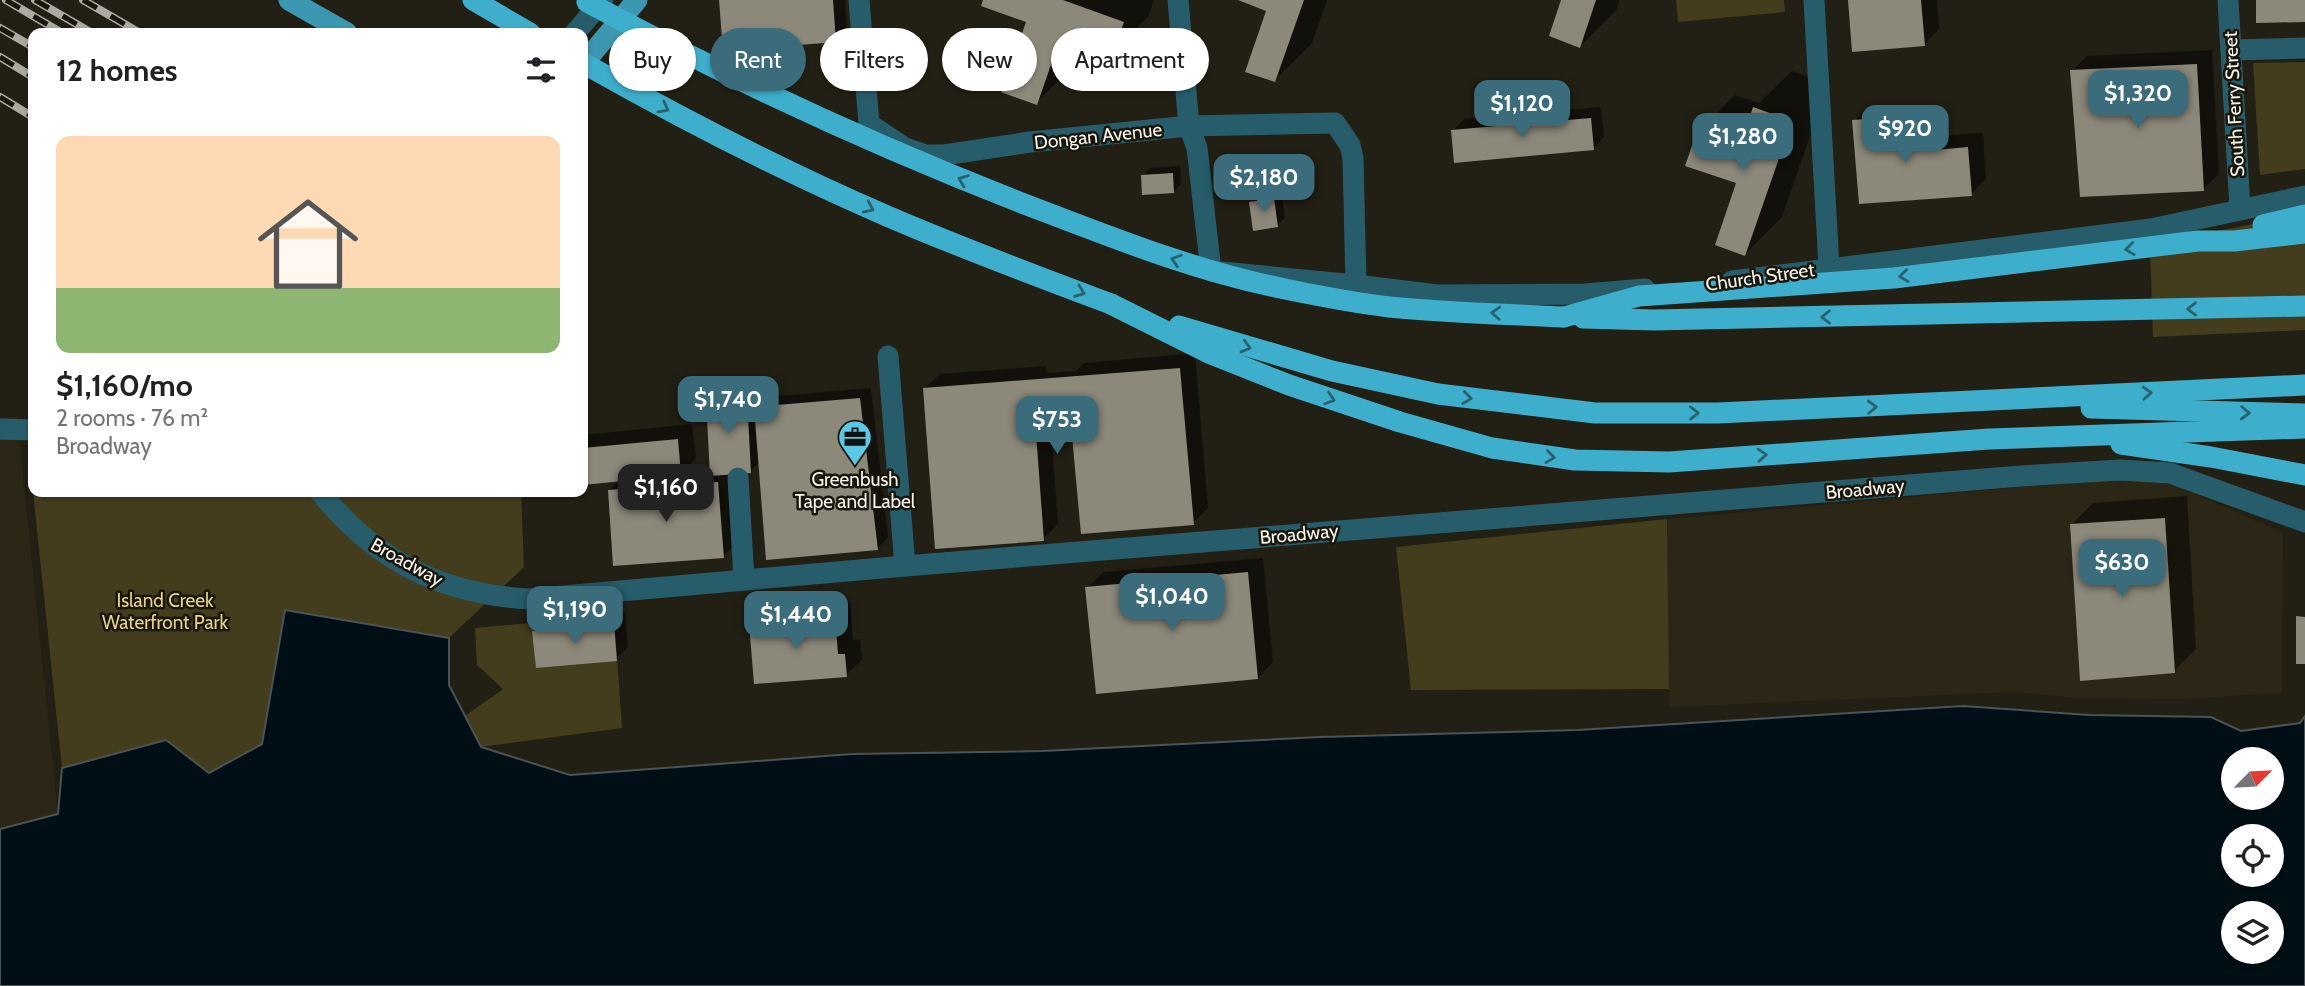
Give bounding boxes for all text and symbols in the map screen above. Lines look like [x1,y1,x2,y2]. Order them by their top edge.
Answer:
chip: Buy [609,28,696,91]
chip: Rent [710,28,806,91]
chip: Filters [820,28,928,91]
chip: New [942,28,1037,91]
chip: Apartment [1051,28,1209,91]
street label: South Ferry Street [2219,30,2249,178]
icon: filters [522,51,560,89]
text: 12 homes [56,52,178,89]
pin: $1,320 [2081,71,2195,130]
text: $1,320 [2104,79,2172,107]
pin: $1,120 [1465,80,1579,140]
text: $1,120 [1490,89,1554,117]
one-way arrow [657,100,669,113]
pin: $920 [1864,106,1946,165]
pin: $1,280 [1686,114,1800,173]
text: $920 [1878,114,1932,142]
street label: Dongan Avenue [1033,118,1163,154]
text: $1,280 [1708,122,1778,150]
pin: $2,180 [1207,154,1321,214]
text: $2,180 [1229,163,1299,191]
one-way arrow [958,174,970,188]
icon: home [245,181,371,307]
one-way arrow [861,200,874,214]
one-way arrow [2124,241,2136,256]
one-way arrow [1170,254,1182,269]
street label: Church Street [1704,258,1817,296]
one-way arrow [1898,269,1910,284]
one-way arrow [1073,284,1085,298]
one-way arrow [2186,301,2197,316]
one-way arrow [1490,306,1501,321]
one-way arrow [1821,309,1832,324]
one-way arrow [1239,339,1251,353]
text: $1,160/mo [56,367,193,404]
pin: $1,740 [671,376,785,436]
text: $1,740 [694,385,762,413]
one-way arrow [2141,386,2152,401]
one-way arrow [1324,391,1336,405]
one-way arrow [1461,391,1473,406]
pin: $753 [1016,396,1098,456]
one-way arrow [1867,399,1878,414]
text: 2 rooms · 76 m² [56,404,208,432]
text: $753 [1032,405,1082,433]
one-way arrow [1689,405,1699,421]
one-way arrow [2240,405,2251,420]
office icon: Greenbush Tape and Label [836,418,874,467]
text: Broadway [56,432,152,460]
one-way arrow [1757,448,1768,463]
one-way arrow [1544,450,1555,465]
pin: $1,160 [609,464,723,524]
place label: Greenbush Tape and Label [795,468,916,513]
text: $1,160 [634,473,698,501]
street label: Broadway [1825,474,1906,504]
street label: Broadway [1259,519,1340,549]
street label: Broadway [367,533,448,591]
pin: $630 [2081,540,2163,599]
text: $630 [2095,548,2149,576]
pin: $1,040 [1115,574,1229,633]
text: $1,040 [1135,582,1209,610]
pin: $1,190 [518,586,632,646]
park label: Island Creek Waterfront Park [102,589,229,634]
pin: $1,440 [739,592,853,651]
text: $1,190 [543,595,607,623]
text: $1,440 [760,600,832,628]
north arrow [2221,747,2284,810]
map controls [2221,747,2284,964]
button: locate [2221,824,2284,887]
button: layers [2221,901,2284,964]

